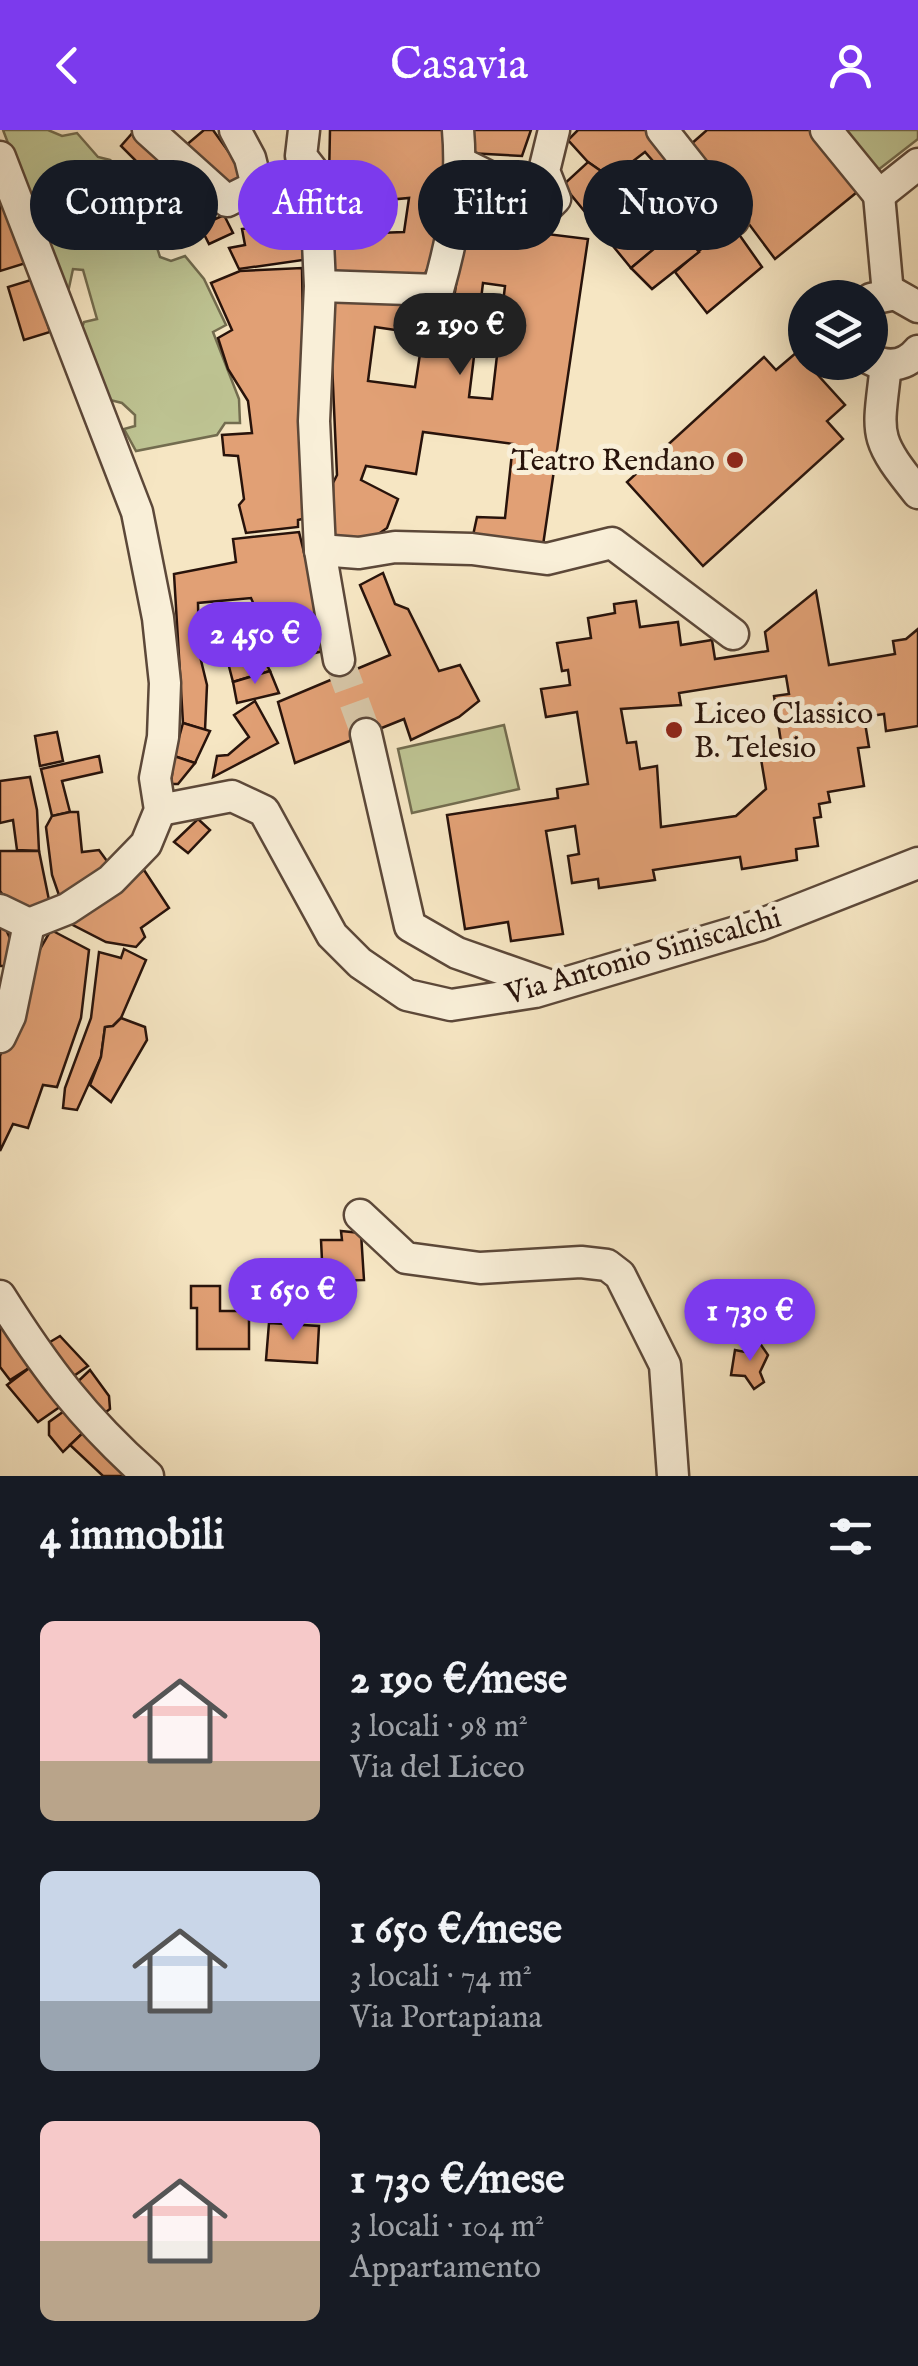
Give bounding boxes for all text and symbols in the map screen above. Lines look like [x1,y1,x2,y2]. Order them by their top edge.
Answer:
text: Casavia [390,37,528,94]
icon: back [40,38,95,93]
icon: person [823,38,878,93]
chip: Compra [30,160,218,250]
chip: Affitta [238,160,398,250]
chip: Filtri [418,160,563,250]
chip: Nuovo [583,160,753,250]
map controls [788,280,888,380]
button: layers [788,280,888,380]
pin: 2 190 € [368,293,552,378]
text: 2 190 € [415,305,505,346]
place label: Teatro Rendano [511,443,715,481]
marker: Teatro Rendano [724,449,746,471]
pin: 2 450 € [163,602,347,687]
text: 2 450 € [210,614,300,655]
place label: Liceo Classico B. Telesio [694,696,873,768]
marker: Liceo Classico B. Telesio [663,719,685,741]
street label: Via Antonio Siniscalchi [500,899,786,1015]
pin: 1 650 € [201,1258,385,1343]
text: 1 650 € [250,1270,336,1311]
pin: 1 730 € [658,1279,842,1364]
text: 1 730 € [706,1291,794,1332]
icon: filters [823,1509,878,1564]
text: 4 immobili [40,1510,225,1563]
text: 2 190 €/mese [350,1654,567,1707]
icon: home [120,1661,240,1781]
text: 3 locali · 98 m² [350,1707,528,1748]
text: Via del Liceo [350,1748,525,1789]
text: 1 650 €/mese [350,1904,562,1957]
icon: home [120,1911,240,2031]
text: 3 locali · 74 m² [350,1957,532,1998]
text: Via Portapiana [350,1998,542,2039]
text: 1 730 €/mese [350,2154,565,2207]
icon: home [120,2161,240,2281]
text: 3 locali · 104 m² [350,2207,544,2248]
text: Appartamento [350,2248,541,2289]

